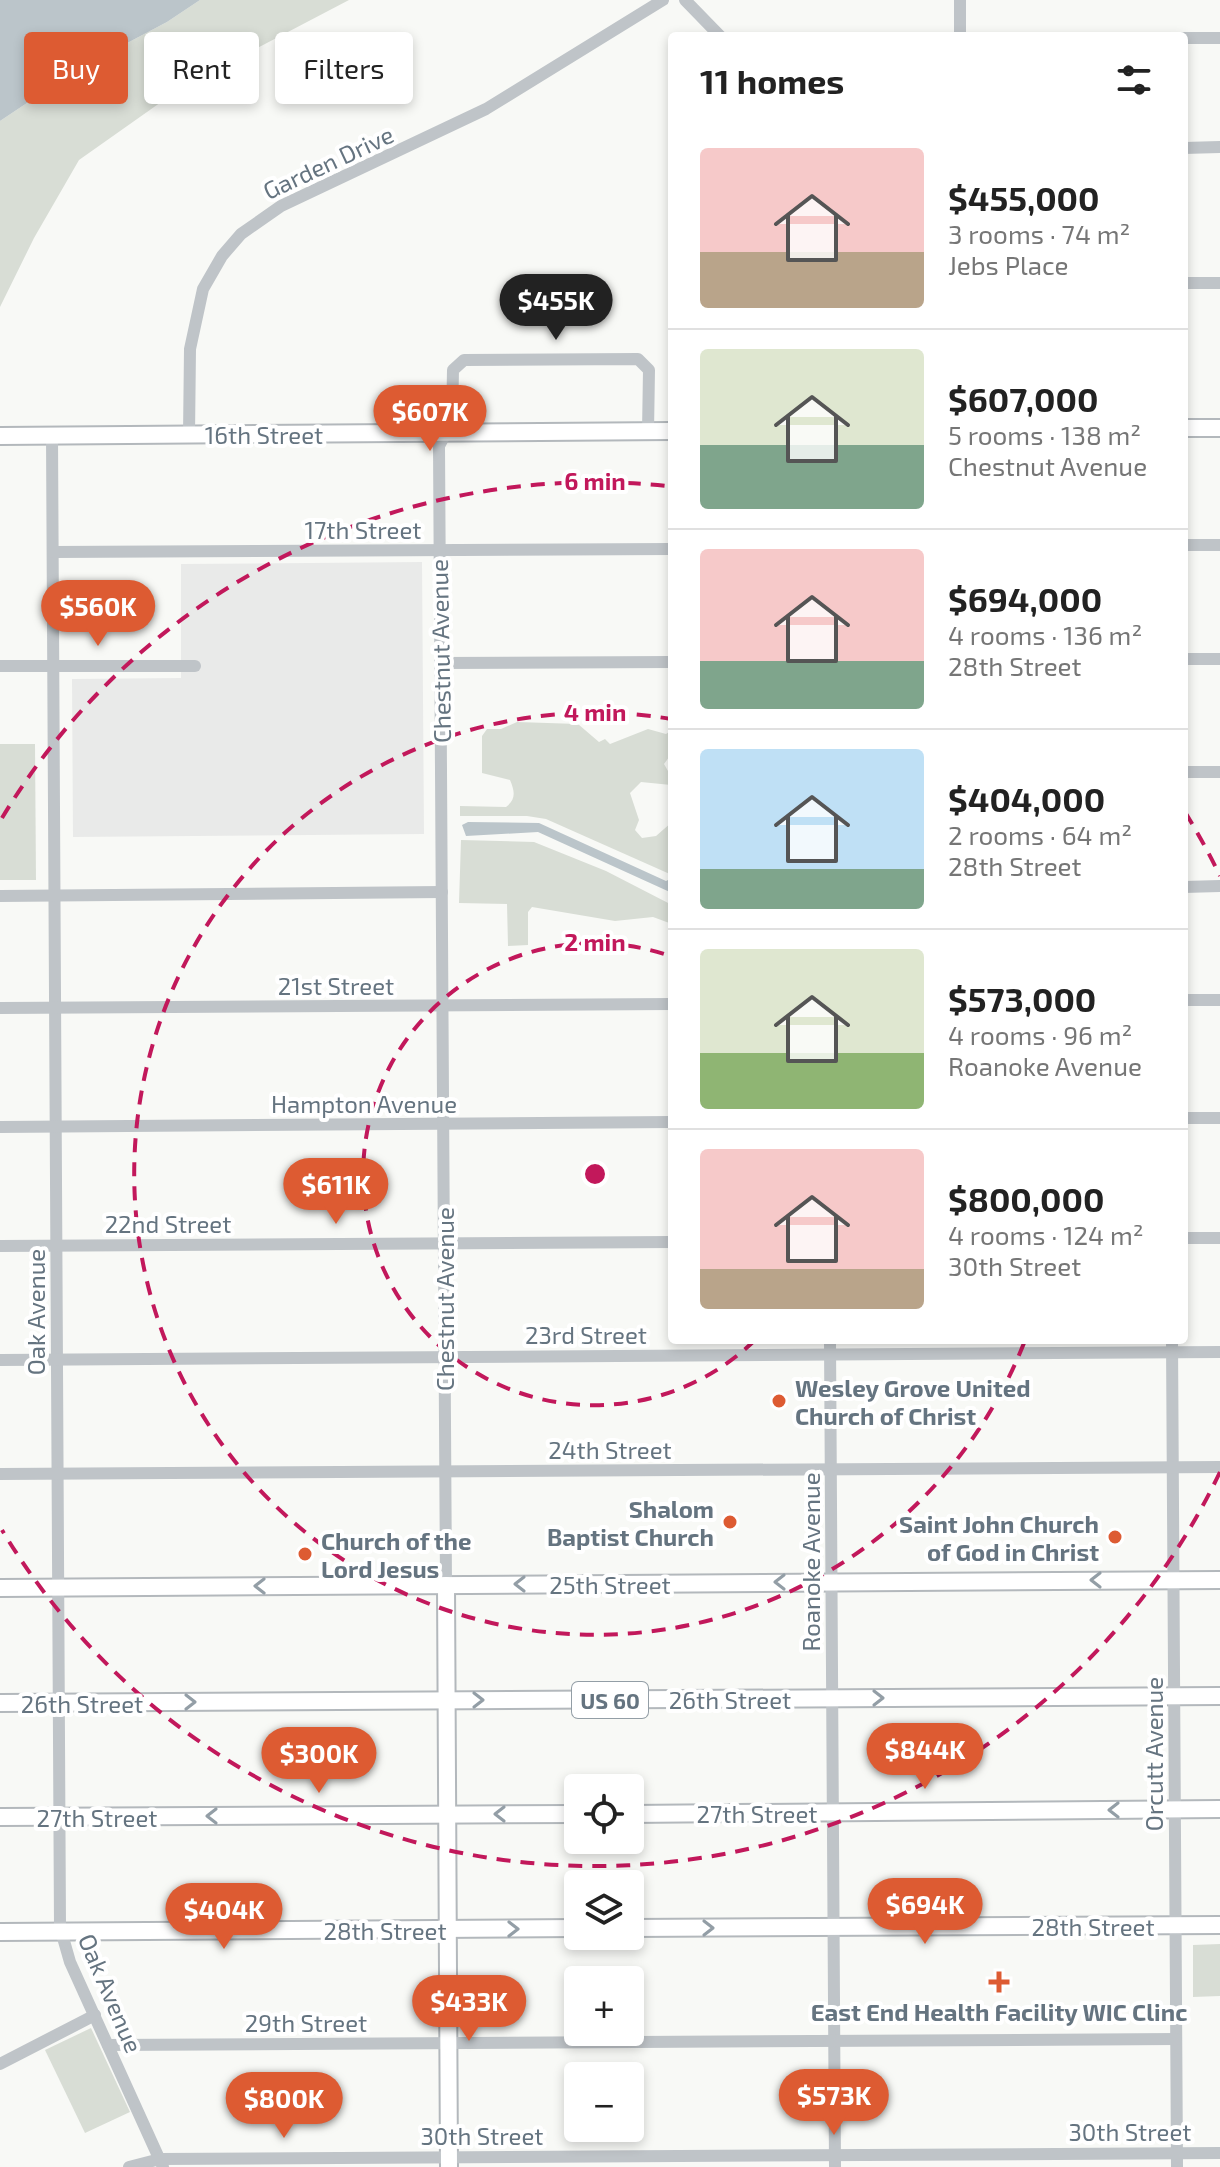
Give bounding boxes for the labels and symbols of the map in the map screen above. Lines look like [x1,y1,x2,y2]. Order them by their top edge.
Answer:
street label: Garden Drive [258,119,398,205]
pin: $455K [500,274,612,342]
pin: $607K [374,385,486,453]
street label: 16th Street [205,420,323,449]
text: 6 min [564,466,626,495]
street label: 17th Street [305,515,421,544]
street label: Chestnut Avenue [424,559,456,743]
pin: $560K [42,580,154,648]
text: 4 min [564,697,626,726]
text: 2 min [564,927,626,956]
street label: 21st Street [278,971,394,1000]
street label: Hampton Avenue [271,1089,457,1118]
pin: $611K [280,1158,392,1226]
centre of rings [581,1160,609,1188]
street label: Chestnut Avenue [430,1207,459,1391]
street label: 22nd Street [105,1209,231,1238]
street label: Oak Avenue [21,1249,50,1375]
street label: 23rd Street [525,1320,647,1349]
place label: Wesley Grove United Church of Christ [795,1373,1031,1430]
marker: Wesley Grove United Church of Christ [770,1392,788,1410]
street label: 24th Street [548,1435,672,1464]
street label: Roanoke Avenue [796,1472,825,1652]
place label: Shalom Baptist Church [547,1494,714,1551]
place label: Saint John Church of God in Christ [899,1509,1099,1566]
marker: Shalom Baptist Church [721,1513,739,1531]
place label: Church of the Lord Jesus [321,1526,472,1583]
marker: Saint John Church of God in Christ [1106,1528,1124,1546]
marker: Church of the Lord Jesus [296,1545,314,1563]
street label: 25th Street [549,1570,671,1599]
one-way arrow [1089,1571,1102,1589]
one-way arrow [773,1574,786,1591]
one-way arrow [513,1575,526,1593]
one-way arrow [253,1578,266,1595]
street label: Orcutt Avenue [1139,1677,1168,1831]
road number: US 60 [572,1682,648,1718]
street label: 26th Street [669,1685,791,1714]
street label: 26th Street [21,1689,143,1718]
one-way arrow [872,1689,885,1707]
one-way arrow [472,1691,485,1709]
one-way arrow [184,1693,197,1711]
pin: $844K [869,1723,981,1791]
pin: $300K [263,1727,375,1795]
street label: 27th Street [697,1799,817,1828]
one-way arrow [1107,1801,1120,1819]
street label: 27th Street [37,1803,157,1832]
one-way arrow [493,1805,506,1823]
one-way arrow [205,1807,218,1825]
pin: $694K [869,1878,981,1946]
pin: $404K [168,1883,280,1951]
street label: 28th Street [1031,1912,1155,1941]
street label: 28th Street [323,1916,447,1945]
one-way arrow [702,1919,715,1937]
one-way arrow [507,1920,520,1938]
street label: Oak Avenue [73,1929,149,2057]
marker: East End Health Facility WIC Clinc [988,1971,1010,1993]
pin: $433K [413,1975,525,2043]
place label: East End Health Facility WIC Clinc [811,1997,1187,2026]
street label: 29th Street [245,2008,367,2037]
pin: $573K [778,2069,890,2137]
pin: $800K [228,2072,340,2140]
street label: 30th Street [1069,2117,1191,2146]
street label: 30th Street [421,2121,543,2150]

